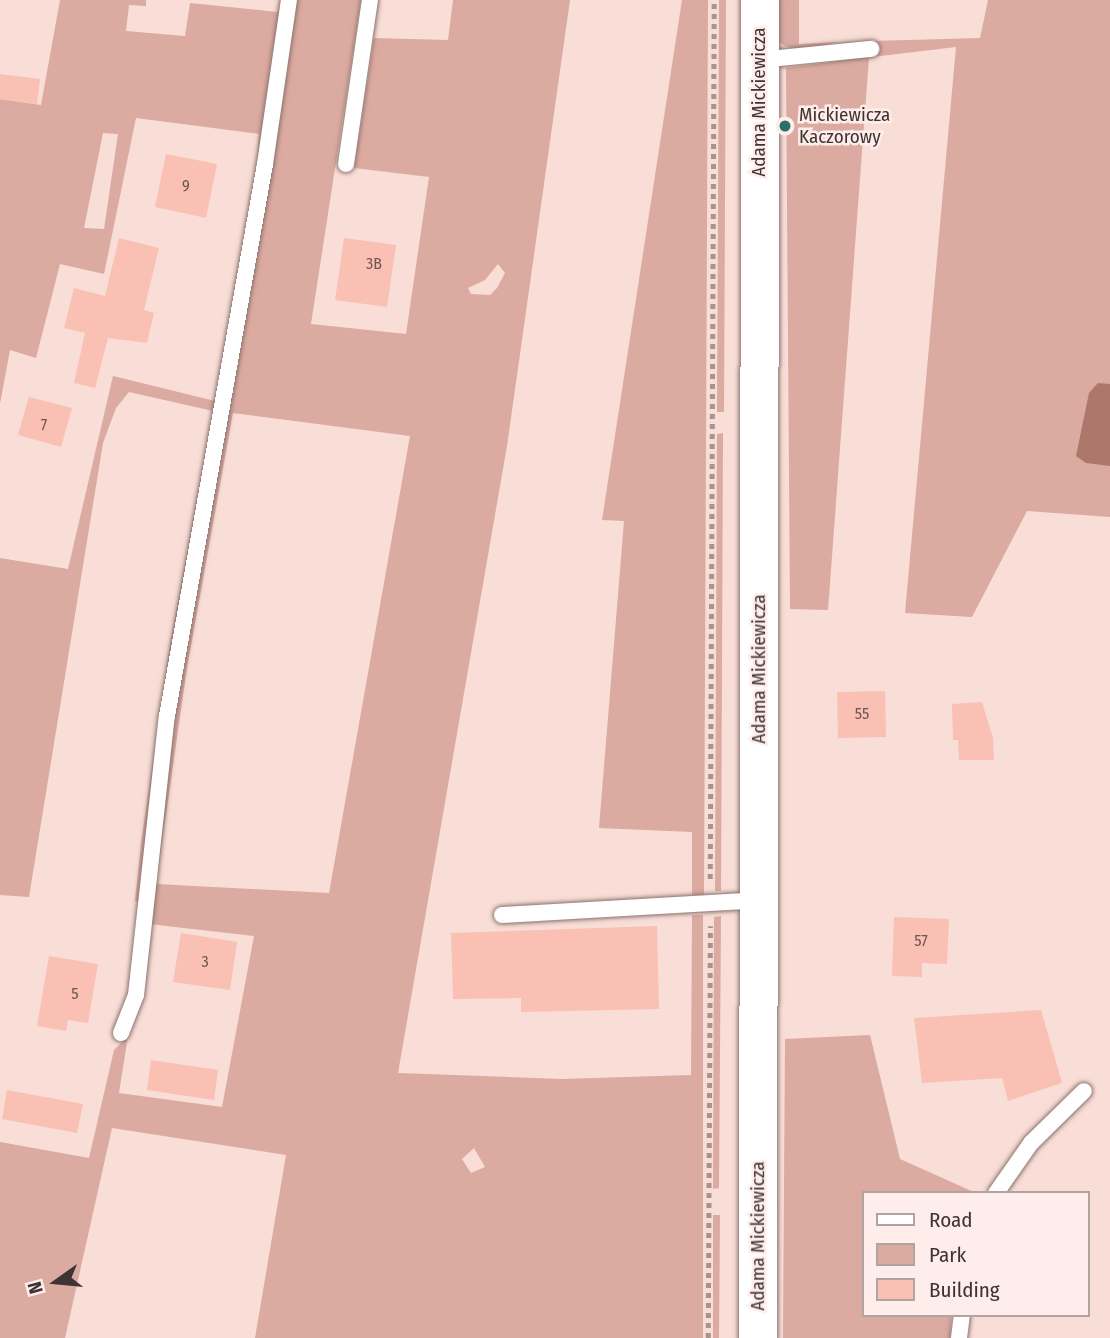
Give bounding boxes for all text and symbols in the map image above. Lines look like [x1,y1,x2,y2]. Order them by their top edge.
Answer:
street label: Adama Mickiewicza [748,27,770,177]
place label: Mickiewicza Kaczorowy [799,104,890,148]
marker: Mickiewicza Kaczorowy [777,118,793,134]
house number: 9 [182,176,190,196]
house number: 3B [366,254,382,274]
house number: 7 [41,415,47,435]
street label: Adama Mickiewicza [748,594,770,744]
house number: 55 [855,704,869,724]
house number: 57 [914,931,928,951]
house number: 3 [201,952,209,972]
house number: 5 [71,984,79,1004]
street label: Adama Mickiewicza [747,1161,769,1311]
legend [862,1191,1089,1317]
text: Road [929,1207,973,1233]
text: Park [929,1242,966,1268]
north arrow [21,1247,91,1317]
text: Building [929,1277,1000,1303]
text: N [23,1279,48,1296]

